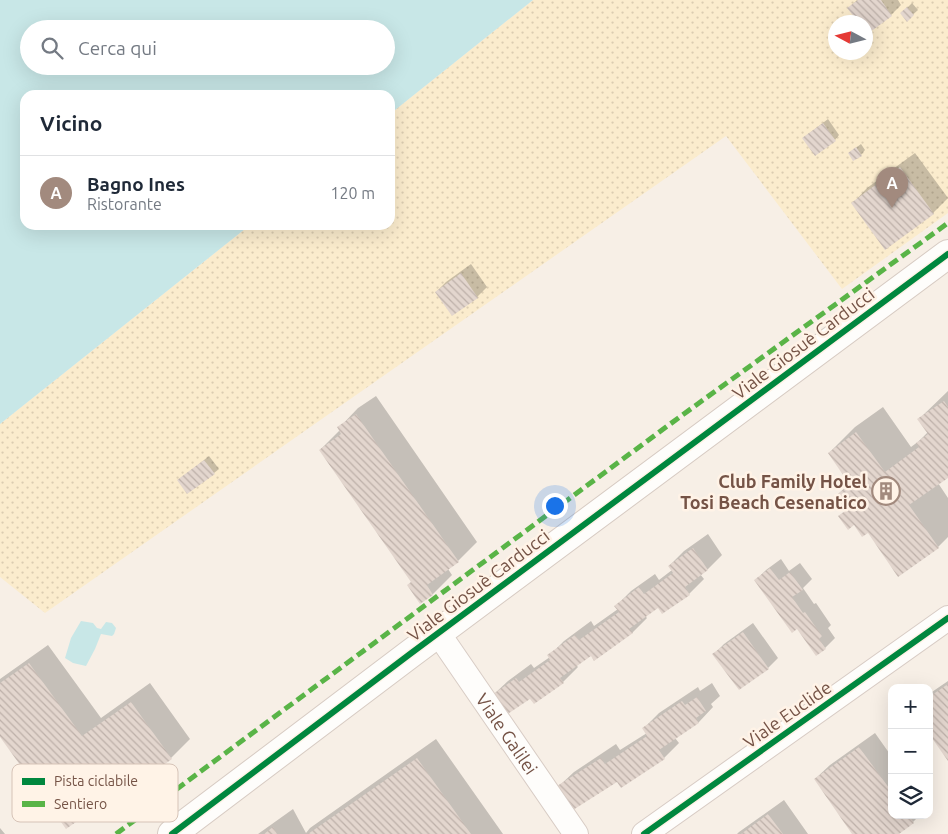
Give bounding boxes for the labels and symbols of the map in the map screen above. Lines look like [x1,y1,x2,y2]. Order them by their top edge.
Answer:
north arrow [828,15,873,60]
pin: A [876,167,908,208]
street label: Viale Giosuè Carducci [728,283,878,403]
place label: Club Family Hotel Tosi Beach Cesenatico [680,471,868,512]
building icon: Club Family Hotel Tosi Beach Cesenatico [871,476,901,506]
your location [542,493,568,519]
street label: Viale Giosuè Carducci [403,525,553,645]
street label: Viale Euclide [739,676,835,752]
street label: Viale Galilei [472,689,542,778]
legend [12,764,178,822]
text: Pista ciclabile [54,773,138,789]
text: Sentiero [54,796,107,812]

